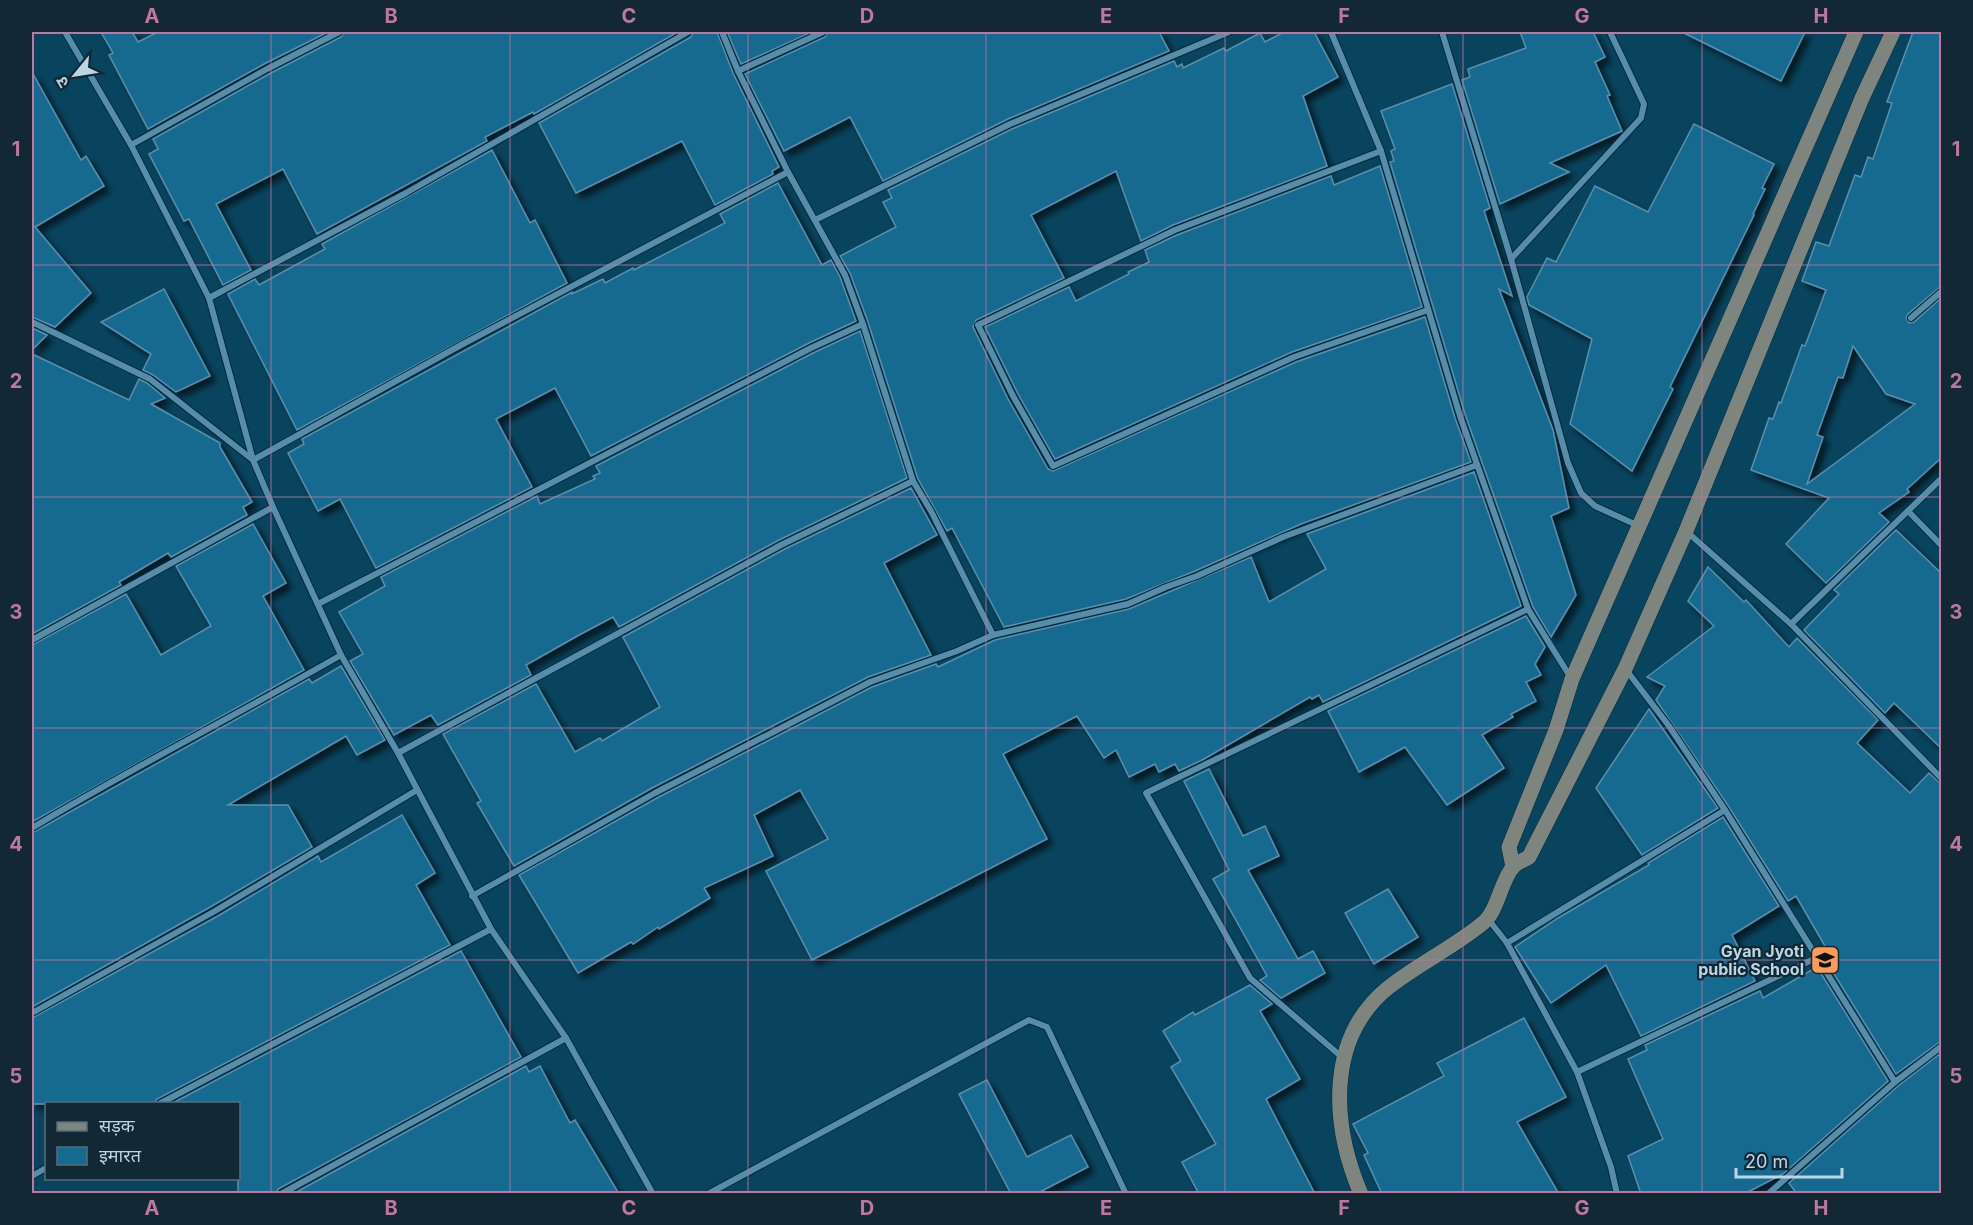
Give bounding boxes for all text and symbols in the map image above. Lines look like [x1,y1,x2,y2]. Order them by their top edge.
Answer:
text: A [145,4,160,28]
text: B [384,4,398,28]
text: C [622,4,636,28]
text: D [860,4,874,28]
text: E [1100,4,1112,28]
text: F [1338,4,1350,28]
text: G [1574,4,1590,28]
text: H [1814,4,1828,28]
north arrow [45,45,105,105]
text: उ [51,73,73,92]
text: 1 [12,137,20,161]
text: 1 [1952,137,1960,161]
text: 2 [10,369,22,393]
text: 2 [1950,369,1962,393]
text: 3 [10,600,22,624]
text: 3 [1950,600,1962,624]
text: 4 [9,832,23,856]
text: 4 [1949,832,1963,856]
place label: Gyan Jyoti public School [1698,941,1804,979]
school or university icon: Gyan Jyoti public School [1809,944,1841,976]
text: 5 [10,1064,22,1088]
text: 5 [1950,1064,1962,1088]
legend [45,1102,240,1180]
text: सड़क [99,1115,136,1136]
scale bar [1736,1141,1842,1179]
text: इमारत [99,1145,142,1166]
text: 20 m [1745,1151,1788,1172]
text: A [145,1196,160,1220]
text: B [384,1196,398,1220]
text: C [622,1196,636,1220]
text: D [860,1196,874,1220]
text: E [1100,1196,1112,1220]
text: F [1338,1196,1350,1220]
text: G [1574,1196,1590,1220]
text: H [1814,1196,1828,1220]

